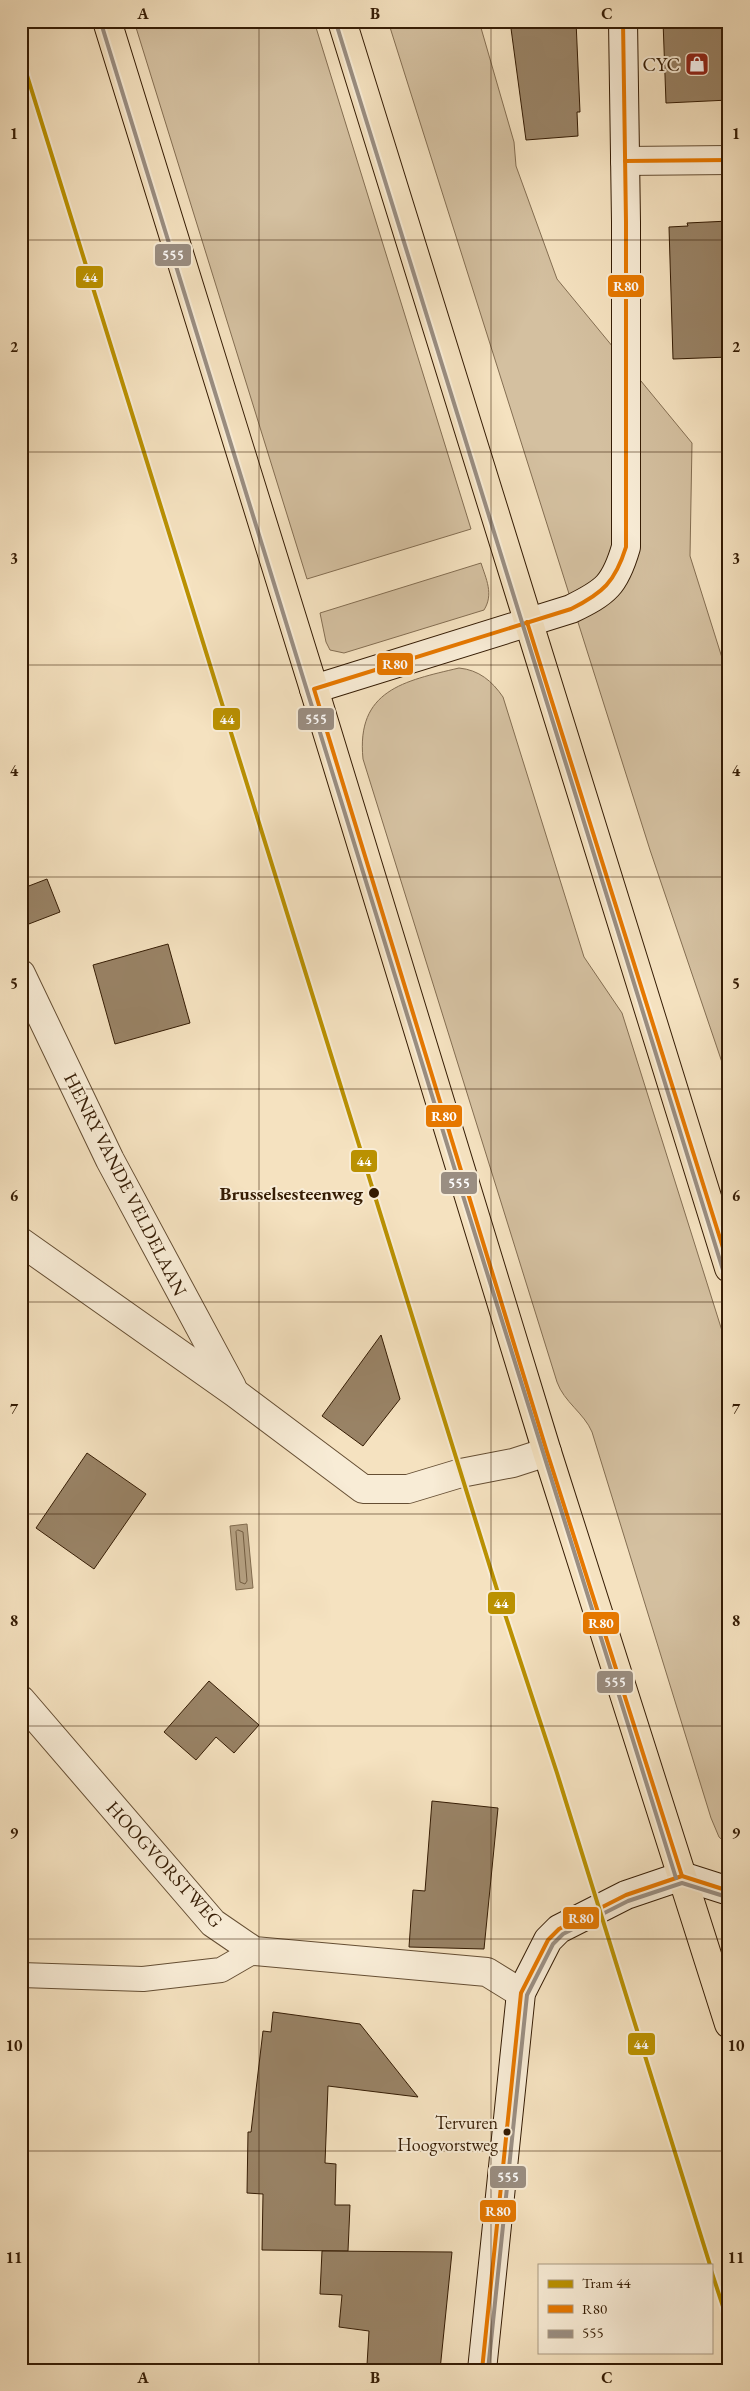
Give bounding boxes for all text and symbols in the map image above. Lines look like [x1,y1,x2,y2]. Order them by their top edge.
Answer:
text: A [136,3,149,24]
text: B [370,3,380,24]
text: C [601,3,613,24]
shop icon: CYC [684,51,710,77]
place label: CYC [642,52,680,77]
text: 1 [10,123,18,144]
text: 1 [732,123,740,144]
line badge: 555 [154,243,192,267]
text: 555 [162,246,184,264]
line badge: 44 [75,265,104,289]
text: 44 [83,268,98,286]
line badge: R80 [607,274,645,298]
text: R80 [613,277,639,295]
text: 2 [10,336,19,357]
text: 2 [732,336,741,357]
text: 3 [10,548,18,569]
text: 3 [732,548,740,569]
line badge: R80 [376,652,414,676]
text: R80 [382,655,408,673]
line badge: 44 [212,707,241,731]
line badge: 555 [297,707,335,731]
text: 44 [220,710,235,728]
text: 555 [305,710,327,728]
text: 4 [10,760,19,781]
text: 4 [732,760,741,781]
text: 5 [10,973,18,994]
text: 5 [732,973,740,994]
street label: HENRY VANDE VELDELAAN [58,1068,193,1300]
line badge: R80 [425,1104,463,1128]
text: R80 [431,1107,457,1125]
line badge: 44 [350,1149,378,1173]
text: 44 [357,1152,372,1170]
line badge: 555 [440,1171,478,1195]
text: 555 [448,1174,470,1192]
place label: Brusselsesteenweg [220,1181,363,1206]
text: 6 [10,1185,19,1206]
text: 6 [732,1185,741,1206]
marker: Brusselsesteenweg [367,1186,381,1200]
text: 7 [10,1398,19,1419]
text: 7 [732,1398,741,1419]
line badge: 44 [487,1591,516,1615]
text: 44 [494,1594,509,1612]
text: 8 [10,1610,18,1631]
text: 8 [732,1610,740,1631]
line badge: R80 [582,1611,620,1635]
text: R80 [588,1614,614,1632]
line badge: 555 [596,1670,634,1694]
text: 555 [604,1673,626,1691]
street label: HOOGVORSTWEG [101,1796,228,1933]
text: 9 [10,1822,19,1843]
text: 9 [732,1822,741,1843]
line badge: R80 [562,1906,600,1930]
text: R80 [568,1909,594,1927]
line badge: 44 [627,2032,656,2056]
text: 10 [6,2035,23,2056]
text: 44 [634,2035,649,2053]
text: 10 [728,2035,745,2056]
place label: Tervuren Hoogvorstweg [397,2111,498,2156]
marker: Tervuren Hoogvorstweg [502,2127,512,2137]
line badge: 555 [489,2165,527,2189]
text: 555 [497,2168,519,2186]
line badge: R80 [479,2199,517,2223]
text: R80 [485,2202,511,2220]
text: 11 [6,2247,22,2268]
text: 11 [728,2247,744,2268]
legend [538,2264,712,2354]
text: Tram 44 [582,2273,631,2292]
text: R80 [582,2299,607,2318]
text: 555 [582,2323,604,2342]
text: A [136,2367,149,2388]
text: B [370,2367,380,2388]
text: C [601,2367,613,2388]

